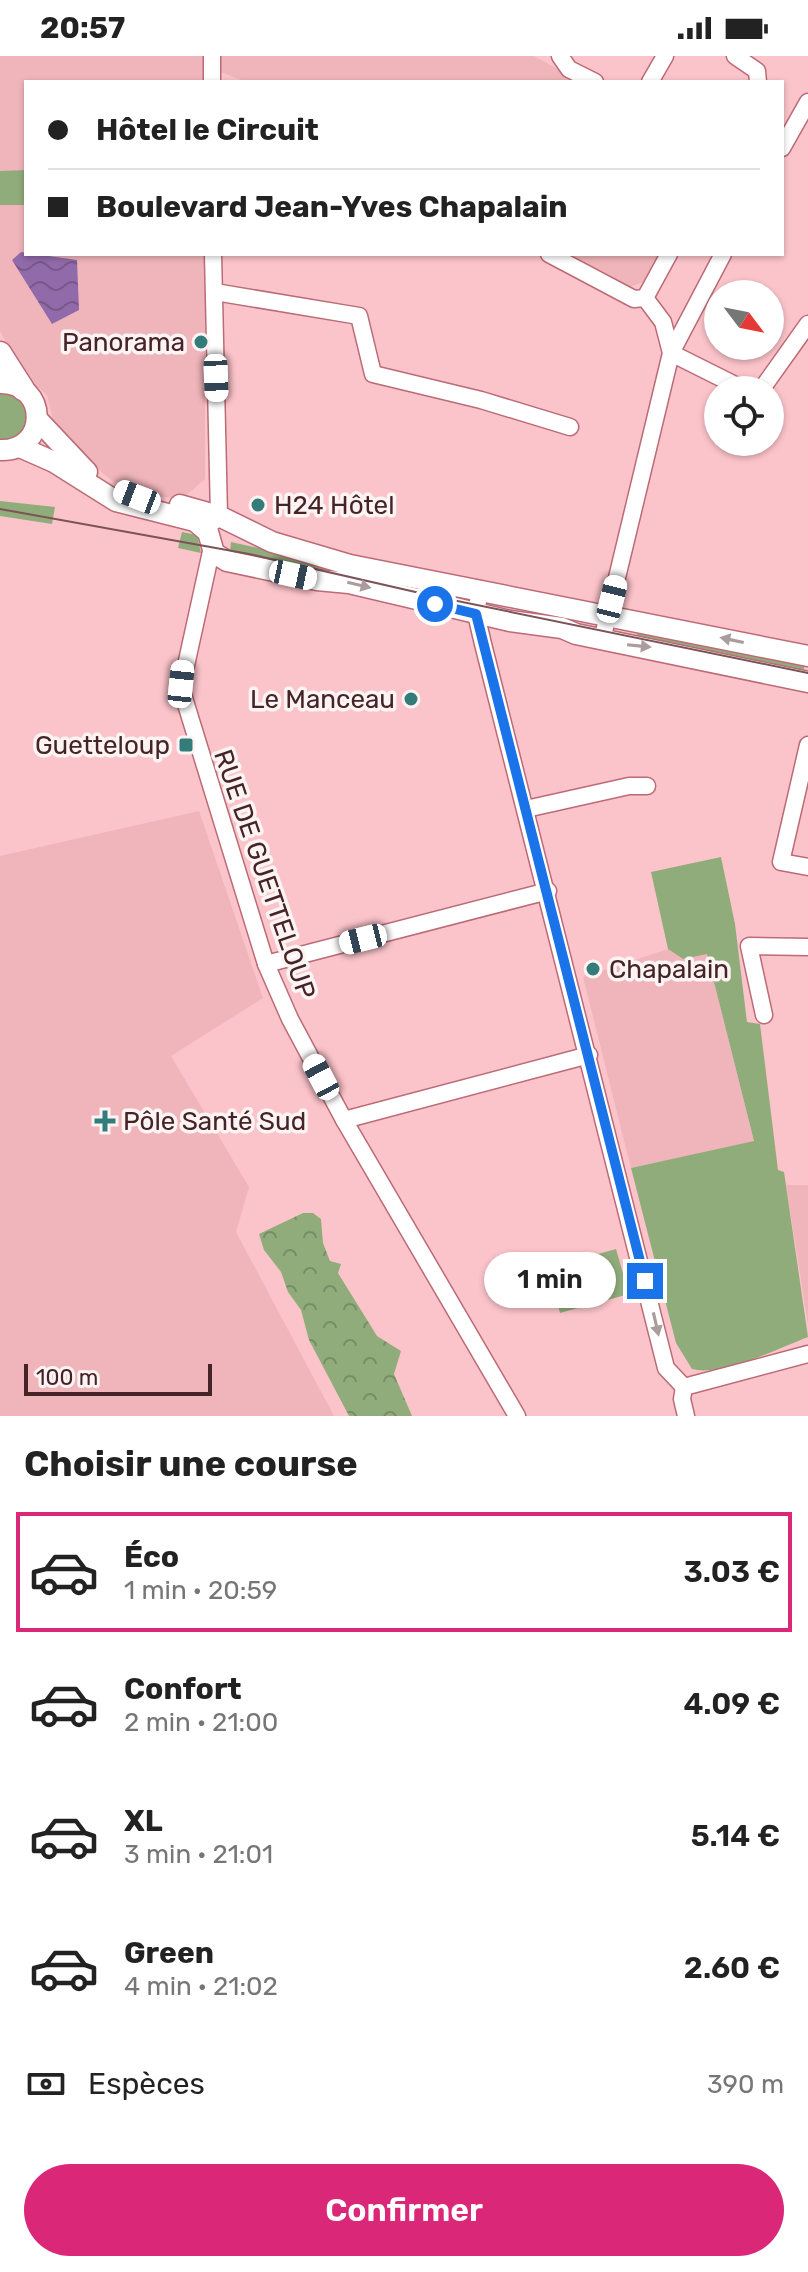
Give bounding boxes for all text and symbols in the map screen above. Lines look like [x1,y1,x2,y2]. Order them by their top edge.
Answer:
text: 20:57 [40,10,125,46]
text: Hôtel le Circuit [96,112,319,148]
text: Boulevard Jean-Yves Chapalain [96,189,568,225]
north arrow [704,280,784,360]
map controls [704,280,784,456]
place label: Panorama [62,327,185,358]
marker: Panorama [192,333,210,351]
car [203,354,229,402]
button: locate [704,376,784,456]
car [110,477,164,517]
place label: H24 Hôtel [274,490,395,521]
marker: H24 Hôtel [249,496,267,514]
car [267,558,319,592]
car [595,573,629,625]
one-way arrow [346,579,371,592]
route start [417,586,453,622]
one-way arrow [719,634,744,646]
one-way arrow [627,640,652,653]
car [167,659,195,709]
place label: Le Manceau [250,684,395,715]
marker: Le Manceau [402,690,420,708]
place label: Guetteloup [35,730,170,761]
marker: Guetteloup [177,736,195,754]
street label: RUE DE GUETTELOUP [207,745,322,1003]
car [337,922,389,956]
place label: Chapalain [609,954,729,985]
marker: Chapalain [584,960,602,978]
car [299,1050,343,1104]
place label: Pôle Santé Sud [123,1106,306,1137]
marker: Pôle Santé Sud [94,1110,116,1132]
callout: 1 min [485,1253,617,1309]
route end [627,1263,663,1299]
text: 1 min [517,1264,583,1295]
one-way arrow [650,1312,662,1337]
scale bar [24,1360,212,1396]
text: 100 m [36,1364,98,1391]
text: Choisir une course [24,1442,358,1485]
icon: car [28,1536,100,1608]
text: Éco [124,1539,179,1575]
text: 3.03 € [683,1554,780,1590]
text: 1 min · 20:59 [124,1575,277,1606]
icon: car [28,1668,100,1740]
text: Confort [124,1671,242,1707]
text: 4.09 € [684,1686,780,1722]
text: 2 min · 21:00 [124,1707,278,1738]
icon: car [28,1800,100,1872]
text: XL [124,1803,163,1839]
text: 5.14 € [691,1818,780,1854]
text: 3 min · 21:01 [124,1839,273,1870]
icon: car [28,1932,100,2004]
text: Green [124,1935,214,1971]
text: 2.60 € [684,1950,780,1986]
text: 4 min · 21:02 [124,1971,278,2002]
icon: cash [24,2062,68,2106]
text: Espèces [88,2066,205,2102]
text: 390 m [707,2069,784,2100]
button: Confirmer [24,2164,784,2256]

